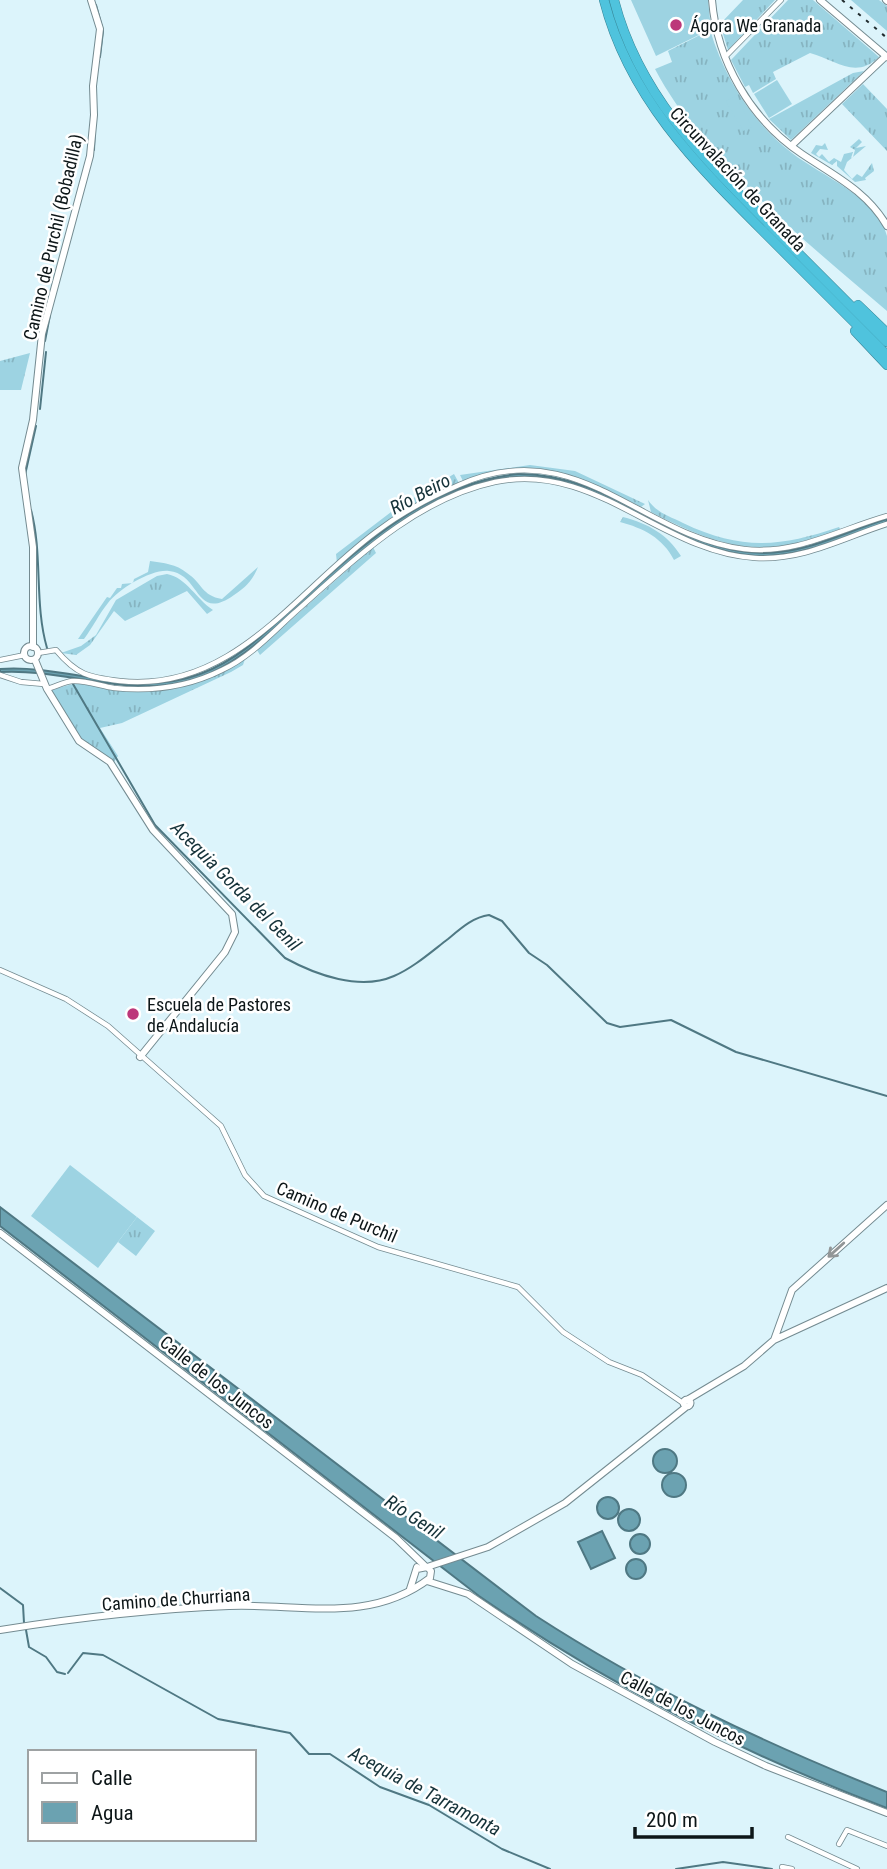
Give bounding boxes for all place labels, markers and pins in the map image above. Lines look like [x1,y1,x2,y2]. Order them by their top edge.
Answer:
place label: Ágora We Granada [690,15,821,36]
marker: Ágora We Granada [668,17,684,33]
place label: Escuela de Pastores de Andalucía [147,994,291,1036]
marker: Escuela de Pastores de Andalucía [125,1006,141,1022]

